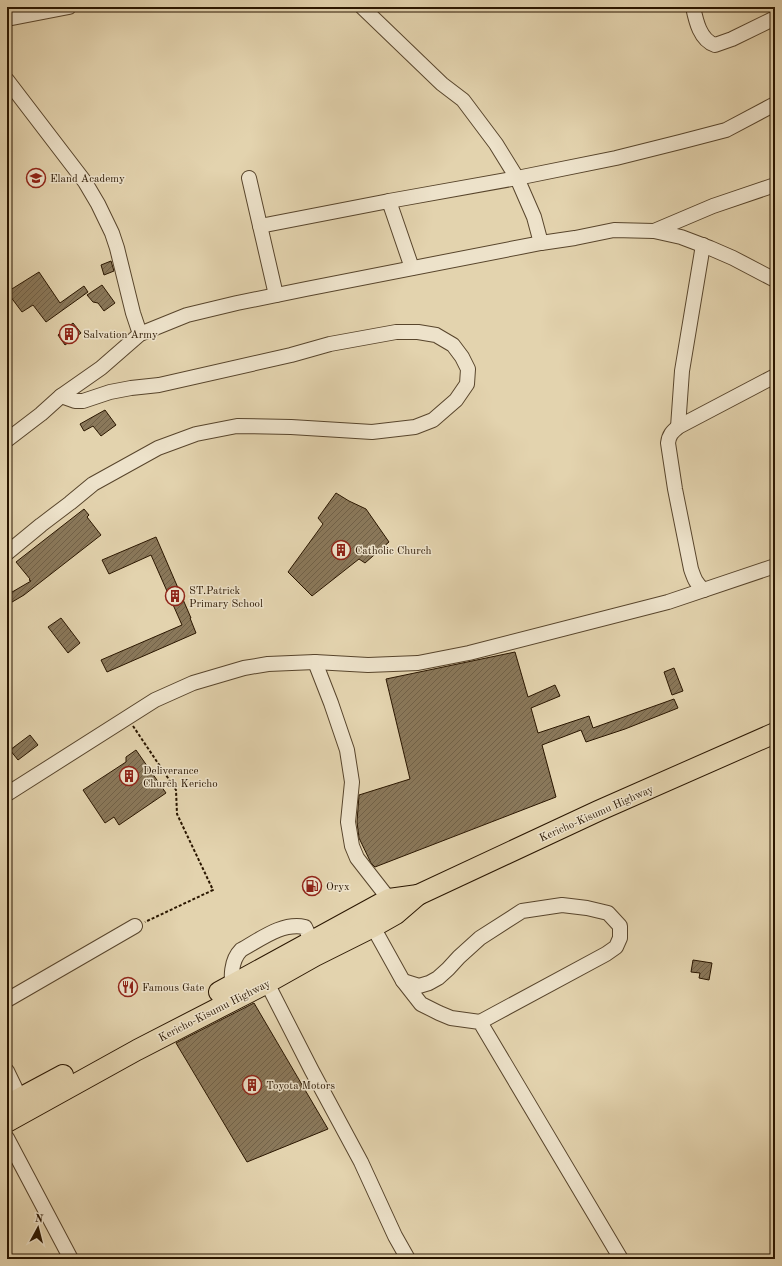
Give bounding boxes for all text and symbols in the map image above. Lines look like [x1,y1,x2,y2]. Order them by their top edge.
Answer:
school or university icon: Eland Academy [25,167,47,189]
place label: Eland Academy [50,174,125,185]
building icon: Salvation Army [58,323,80,345]
place label: Salvation Army [83,330,158,341]
building icon: Catholic Church [330,539,352,561]
place label: Catholic Church [355,546,431,557]
building icon: ST.Patrick Primary School [164,585,186,607]
place label: ST.Patrick Primary School [189,586,263,610]
building icon: Deliverance Church Kericho [118,765,140,787]
place label: Deliverance Church Kericho [143,766,218,790]
street label: Kericho-Kisumu Highway [538,784,655,845]
fuel station icon: Oryx [301,875,323,897]
place label: Oryx [326,882,350,893]
restaurant icon: Famous Gate [117,976,139,998]
street label: Kericho-Kisumu Highway [157,978,272,1044]
place label: Famous Gate [142,983,204,994]
building icon: Toyota Motors [241,1074,263,1096]
place label: Toyota Motors [266,1081,335,1092]
north arrow [18,1208,58,1248]
text: N [34,1214,44,1226]

